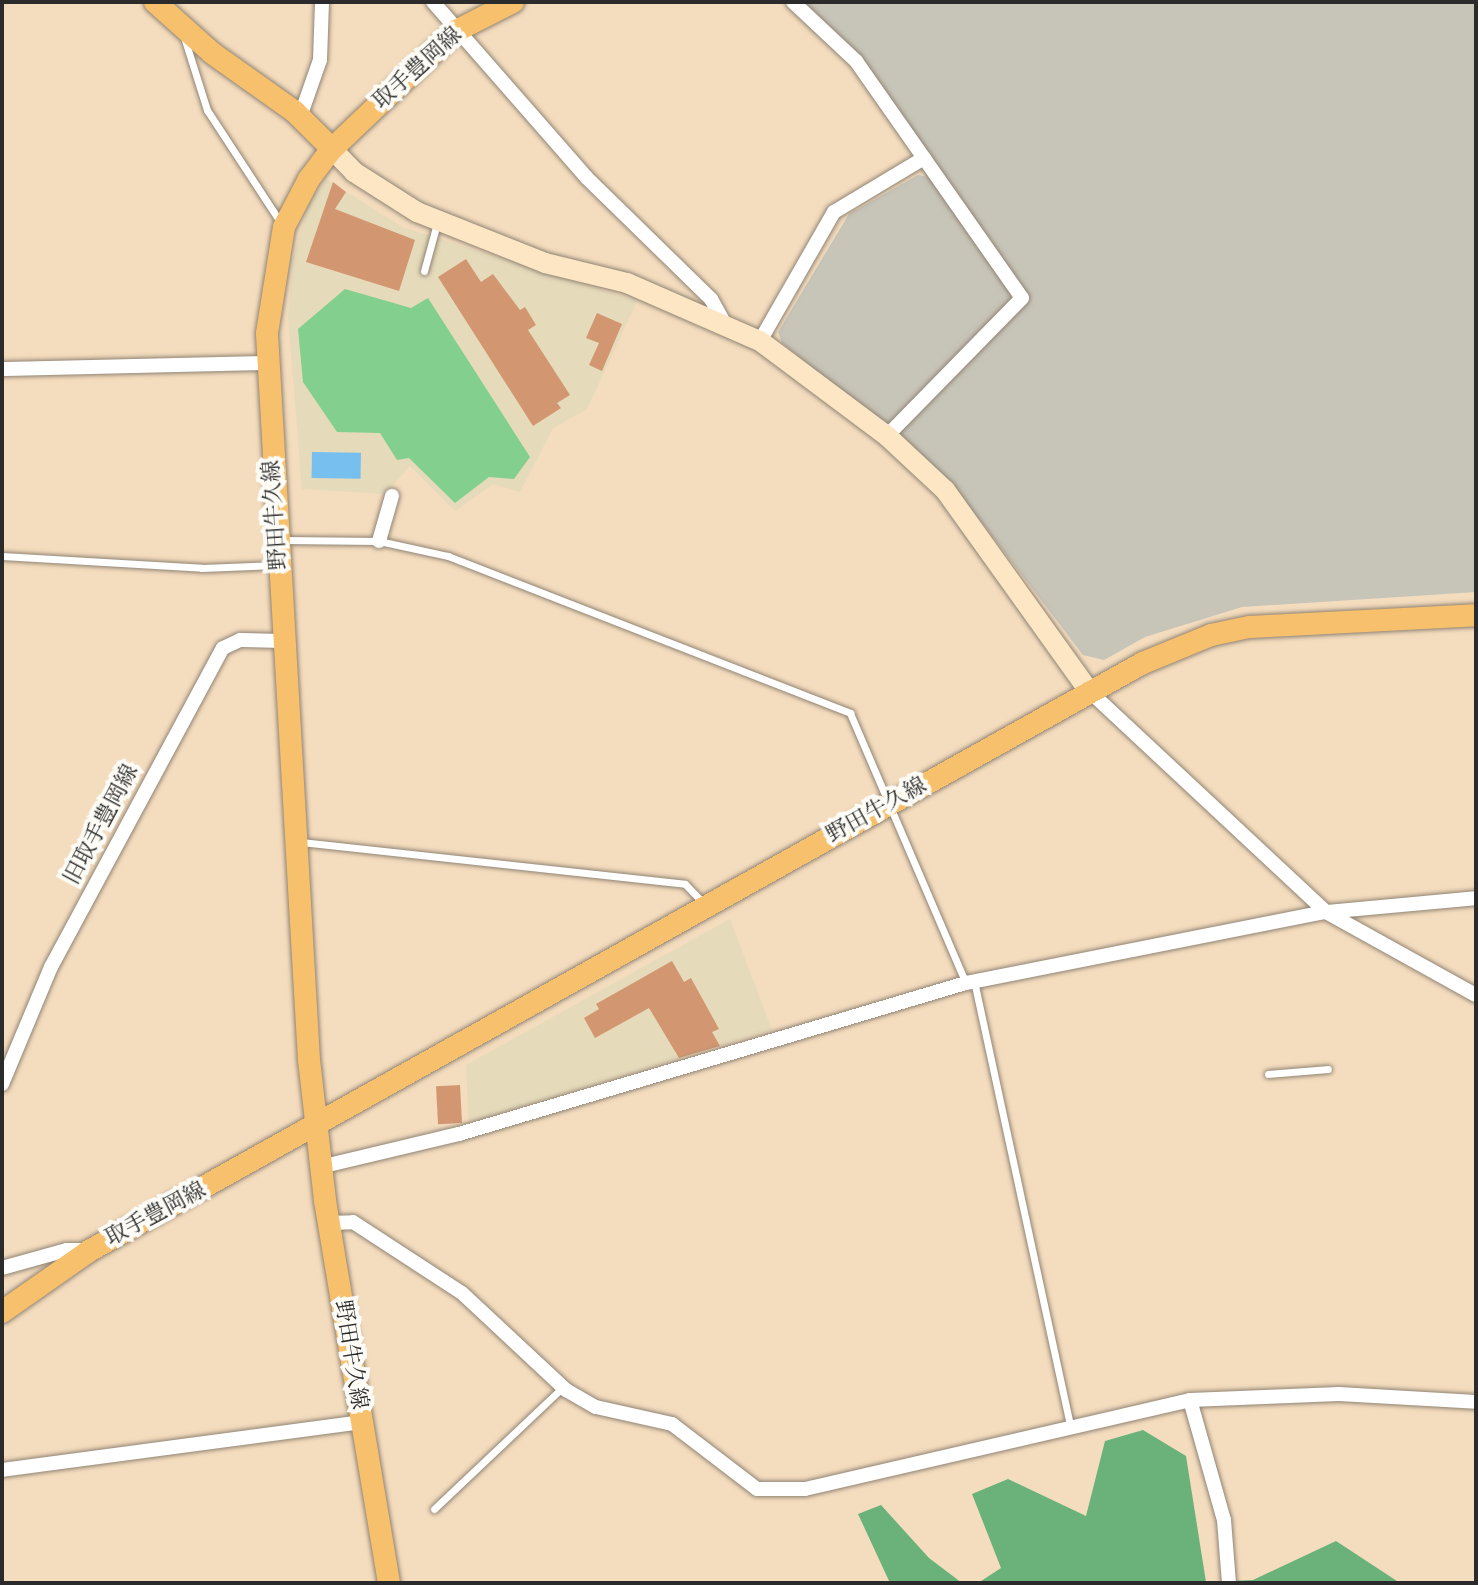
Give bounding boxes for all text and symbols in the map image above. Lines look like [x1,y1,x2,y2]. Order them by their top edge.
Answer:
street label: 取手豊岡線 [368,22,468,116]
street label: 野田牛久線 [259,459,293,571]
street label: 旧取手豊岡線 [59,761,145,889]
street label: 野田牛久線 [822,773,932,849]
street label: 取手豊岡線 [101,1178,211,1252]
street label: 野田牛久線 [328,1299,372,1411]

